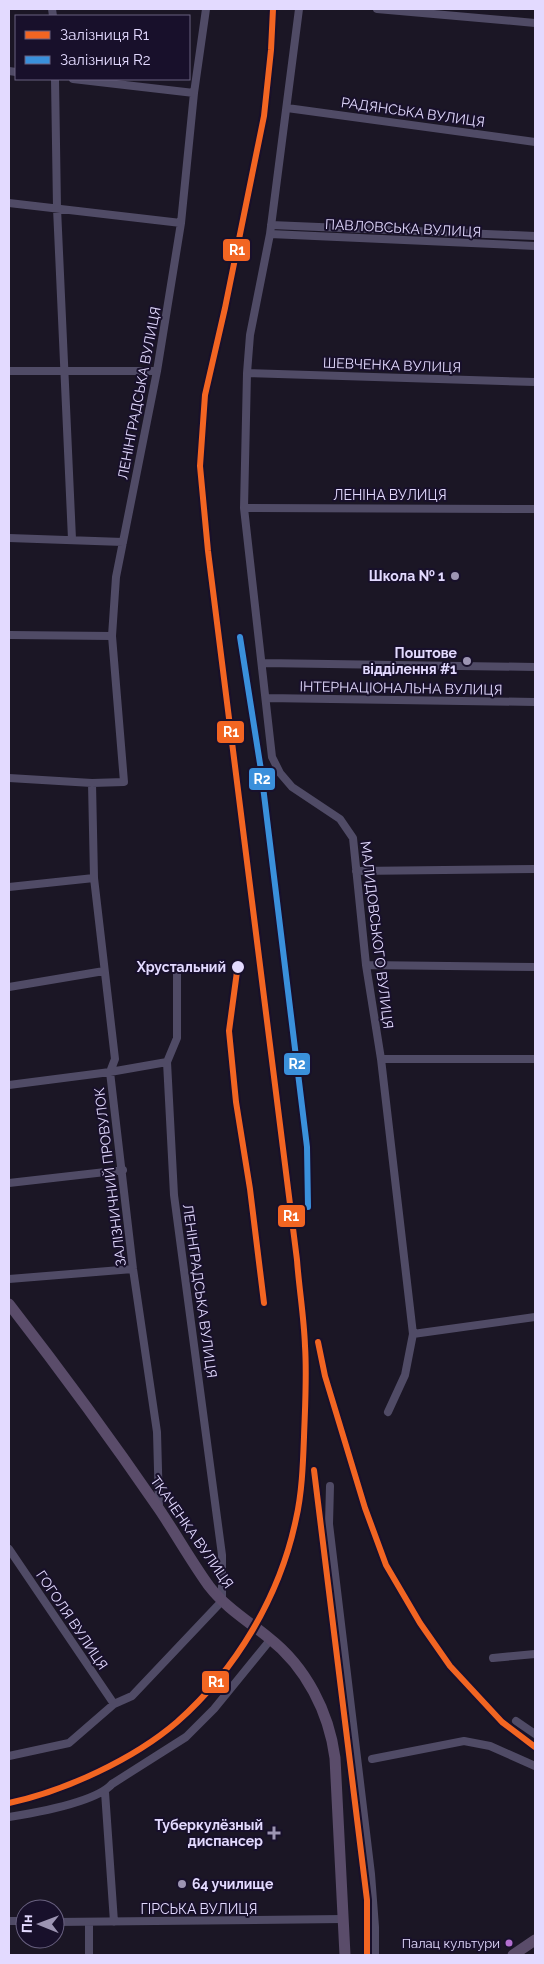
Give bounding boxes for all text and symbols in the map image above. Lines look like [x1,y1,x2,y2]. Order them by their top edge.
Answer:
legend [15,15,190,80]
text: Залізниця R1 [60,26,150,44]
text: Залізниця R2 [60,51,151,69]
street label: РАДЯНСЬКА ВУЛИЦЯ [340,94,486,130]
street label: ПАВЛОВСЬКА ВУЛИЦЯ [325,216,481,240]
line badge: R1 [222,238,251,262]
text: R1 [229,242,245,258]
street label: ЛЕНІНГРАДСЬКА ВУЛИЦЯ [114,305,164,481]
street label: ШЕВЧЕНКА ВУЛИЦЯ [323,355,461,375]
street label: ЛЕНІНА ВУЛИЦЯ [333,487,447,503]
place label: Школа № 1 [369,568,445,584]
marker: Школа № 1 [449,570,461,582]
place label: Поштове відділення #1 [362,645,458,677]
marker: Поштове відділення #1 [461,655,473,667]
street label: ІНТЕРНАЦІОНАЛЬНА ВУЛИЦЯ [299,678,503,698]
line badge: R1 [216,720,245,744]
text: R1 [223,724,239,740]
line badge: R2 [248,767,276,791]
text: R2 [253,771,271,787]
street label: МАЛИДОВСЬКОГО ВУЛИЦЯ [358,840,396,1030]
place label: Хрустальний [136,959,226,975]
marker: Хрустальний [230,959,246,975]
line badge: R2 [283,1052,311,1076]
text: R2 [288,1056,306,1072]
street label: ЗАЛІЗНИЧНИЙ ПРОВУЛОК [90,1087,129,1267]
street label: ЛЕНІНГРАДСЬКА ВУЛИЦЯ [180,1203,220,1379]
line badge: R1 [277,1204,306,1228]
text: R1 [283,1208,299,1224]
street label: ТКАЧЕНКА ВУЛИЦЯ [147,1473,237,1591]
street label: ГОГОЛЯ ВУЛИЦЯ [33,1567,111,1673]
line badge: R1 [201,1670,230,1694]
text: R1 [208,1674,224,1690]
place label: Туберкулёзный диспансер [154,1817,263,1849]
marker: Туберкулёзный диспансер [267,1826,281,1840]
place label: 64 училище [192,1876,274,1892]
marker: 64 училище [176,1878,188,1890]
north arrow [15,1899,65,1949]
street label: ГІРСЬКА ВУЛИЦЯ [141,1901,257,1917]
text: Пн [19,1914,35,1933]
place label: Палац культури [402,1936,500,1951]
marker: Палац культури [504,1938,514,1948]

